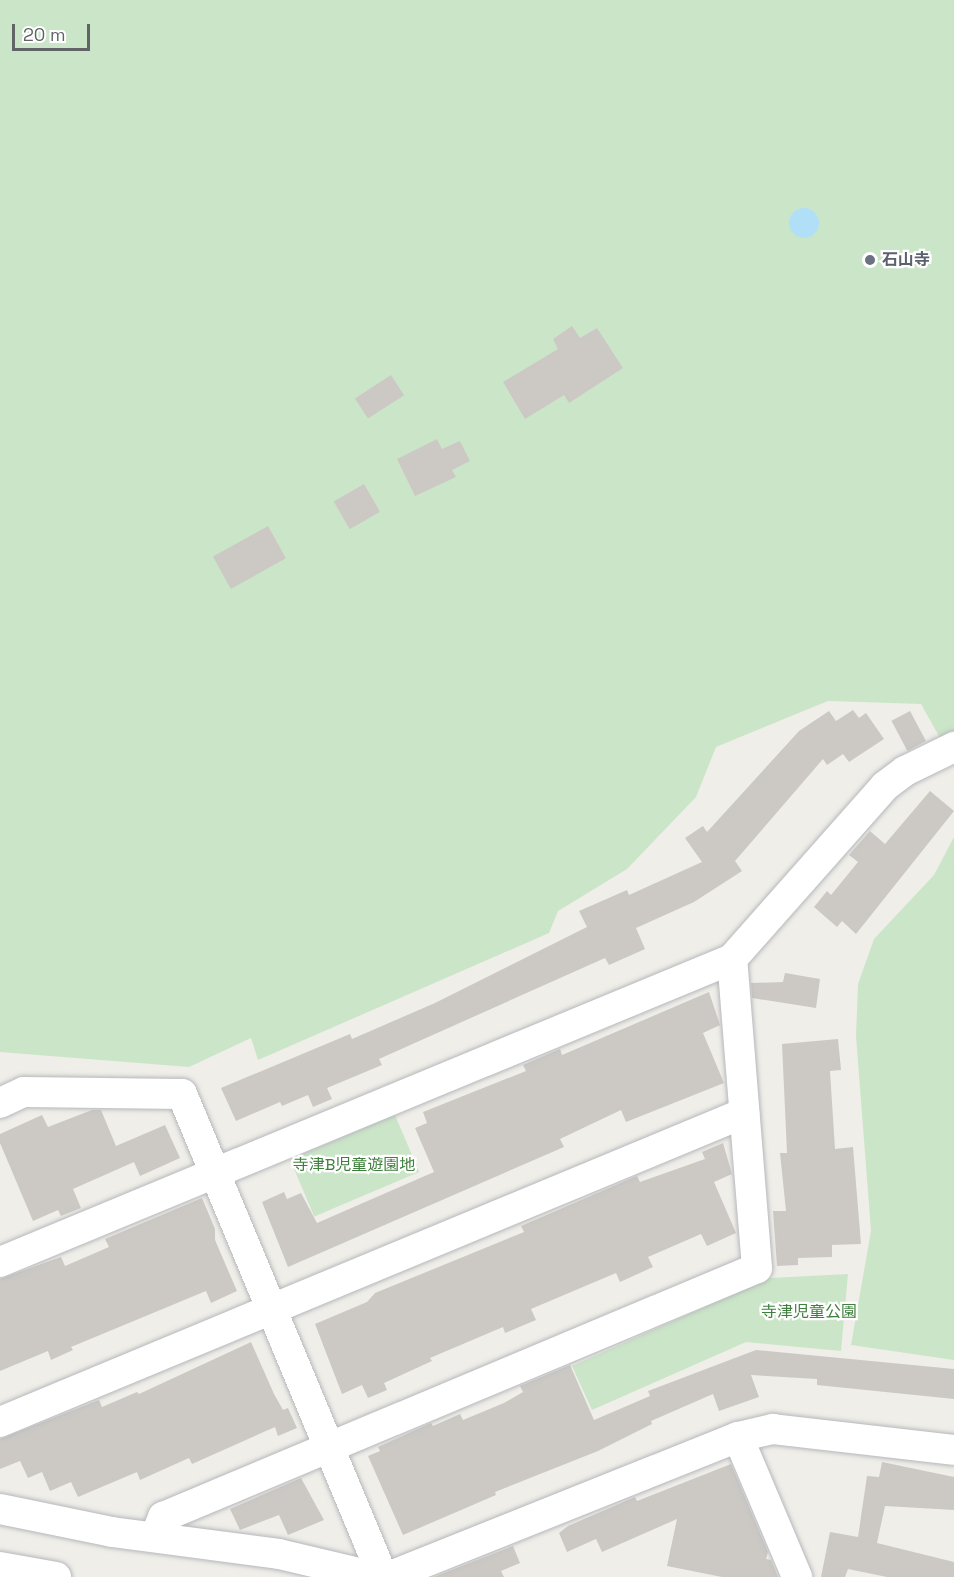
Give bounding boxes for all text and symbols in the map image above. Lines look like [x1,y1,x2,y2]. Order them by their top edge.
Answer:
scale bar [15,12,93,50]
text: 20 m [23,23,66,46]
place label: 石山寺 [882,250,930,270]
marker: 石山寺 [863,253,877,267]
park label: 寺津B児童遊園地 [293,1155,415,1175]
park label: 寺津児童公園 [761,1302,857,1322]

